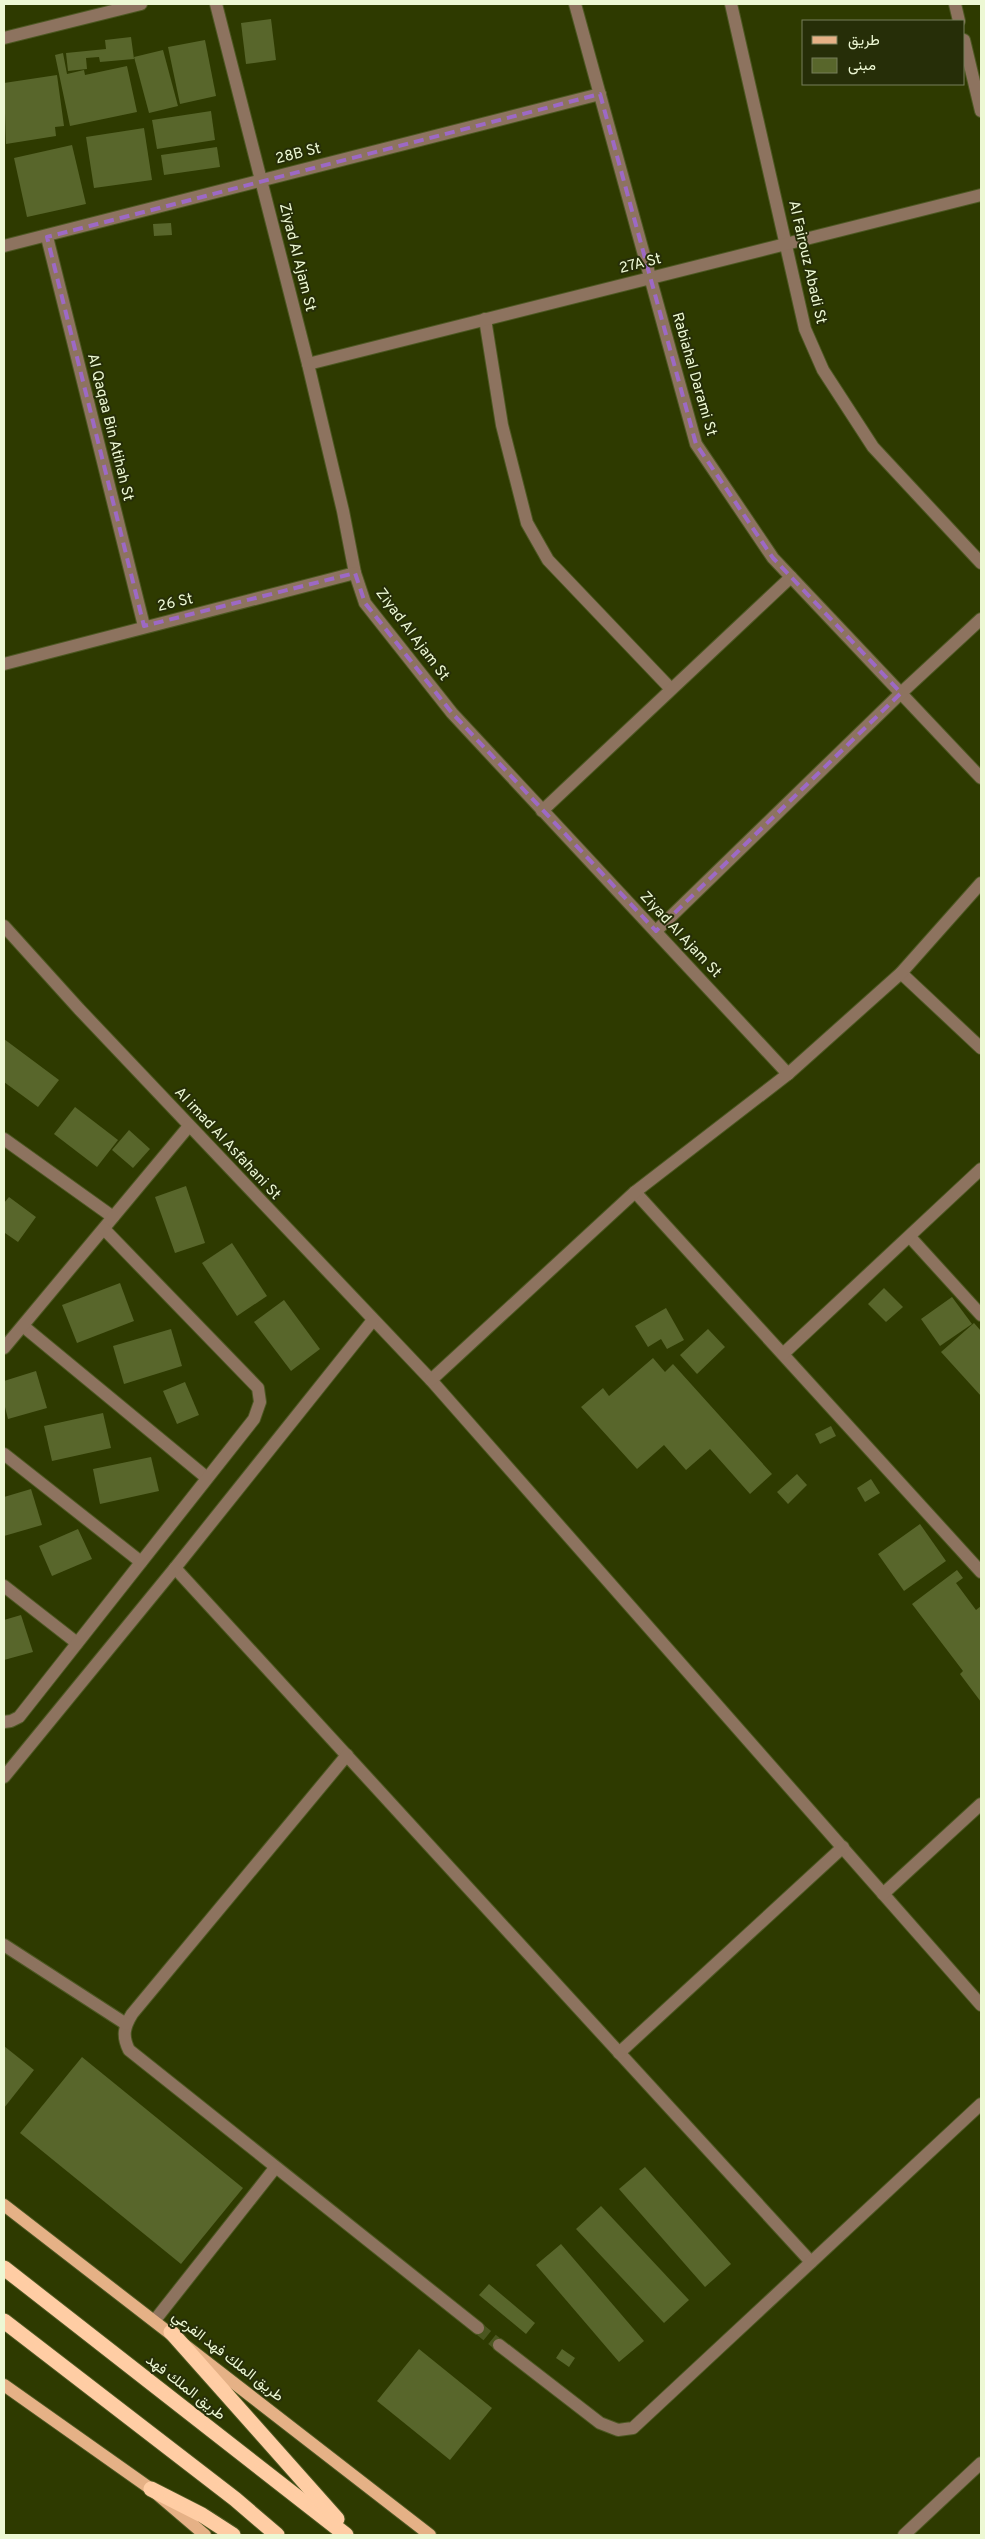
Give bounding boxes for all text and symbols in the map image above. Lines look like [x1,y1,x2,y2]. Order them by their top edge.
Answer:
legend [802,20,965,85]
text: طريق [848,32,880,51]
text: مبنى [848,57,876,76]
street label: 28B St [274,140,323,169]
street label: Al Fairouz Abadi St [783,199,830,326]
street label: Ziyad Al Ajam St [274,201,319,314]
street label: 27A St [617,250,663,279]
street label: Rabiahal Darami St [667,310,720,439]
street label: Al Qaqaa Bin Atihah St [82,352,137,503]
street label: Ziyad Al Ajam St [371,585,453,685]
street label: 26 St [156,590,195,617]
street label: Ziyad Al Ajam St [635,888,725,982]
street label: Al imad Al Asfahani St [170,1084,284,1204]
street label: طريق الملك فهد الفرعي [169,2307,287,2405]
street label: طريق الملك فهد [143,2350,229,2424]

